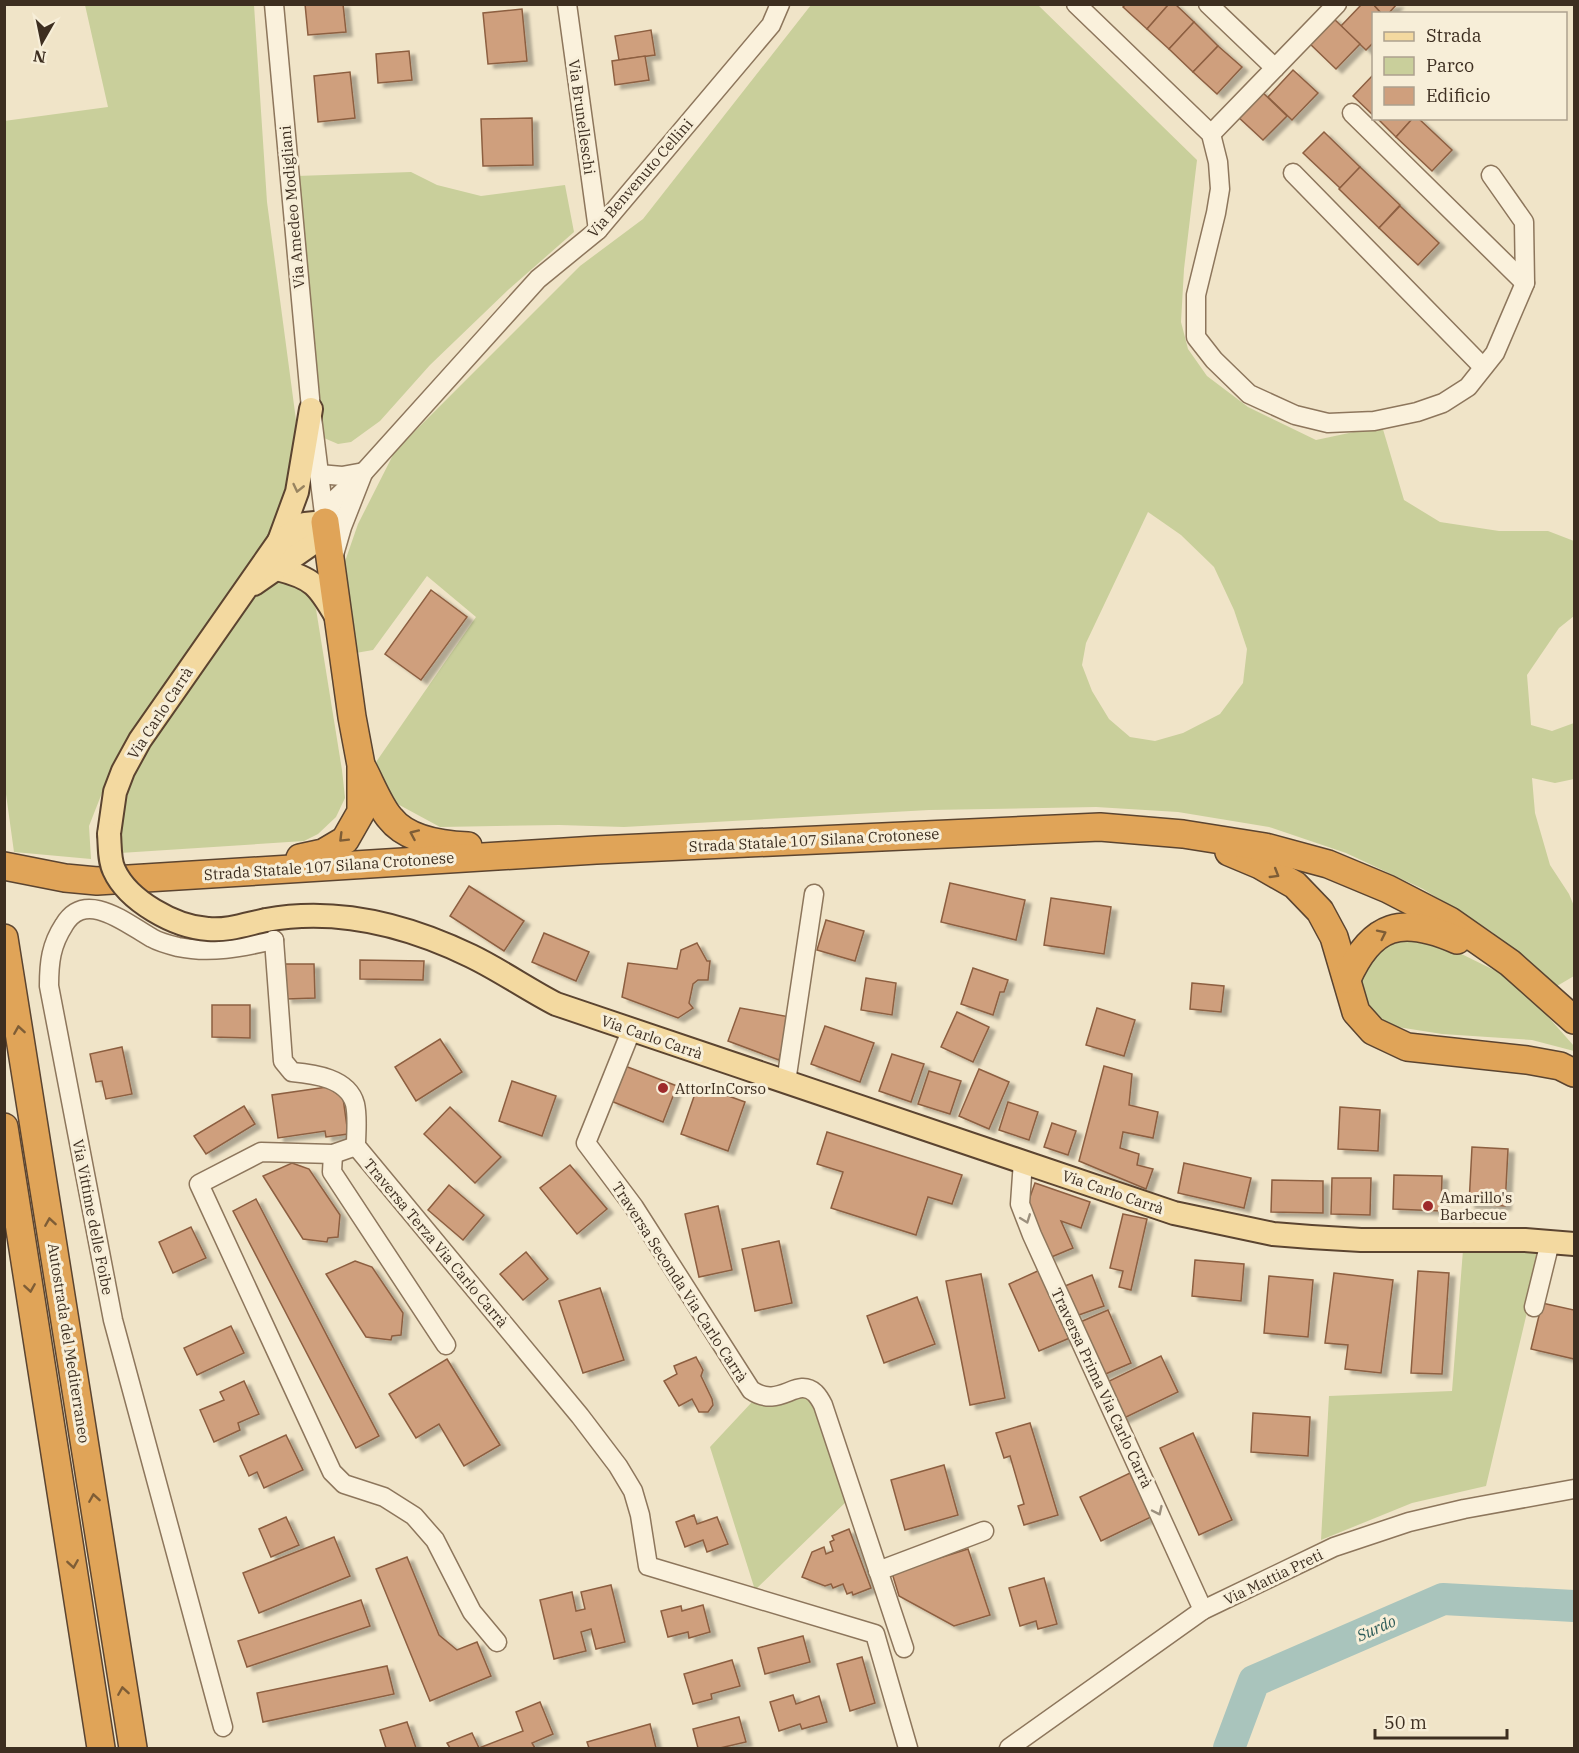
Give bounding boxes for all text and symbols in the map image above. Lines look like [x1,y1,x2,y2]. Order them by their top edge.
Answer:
north arrow [12,12,72,72]
legend [1372,12,1567,120]
text: Strada [1426,24,1482,47]
text: N [32,46,47,68]
text: Parco [1426,54,1474,77]
street label: Via Brunelleschi [565,58,600,176]
text: Edificio [1426,84,1490,107]
street label: Via Benvenuto Cellini [583,115,697,241]
street label: Via Amedeo Modigliani [275,125,309,289]
one-way arrow [292,483,305,493]
street label: Via Carlo Carrà [123,663,197,763]
street label: Strada Statale 107 Silana Crotonese [688,824,940,856]
one-way arrow [409,829,420,841]
one-way arrow [339,831,350,842]
street label: Strada Statale 107 Silana Crotonese [203,848,455,884]
one-way arrow [1269,866,1279,878]
one-way arrow [1375,930,1386,941]
street label: Via Carlo Carrà [599,1011,705,1063]
one-way arrow [14,1025,26,1034]
place label: AttorInCorso [675,1079,766,1098]
marker: AttorInCorso [656,1081,670,1095]
street label: Via Vittime delle Foibe [69,1138,117,1296]
street label: Traversa Terza Via Carlo Carrà [360,1155,512,1331]
street label: Via Carlo Carrà [1060,1166,1166,1218]
street label: Traversa Seconda Via Carlo Carrà [608,1178,752,1386]
place label: Amarillo's Barbecue [1440,1188,1512,1224]
marker: Amarillo's Barbecue [1421,1199,1435,1213]
one-way arrow [1018,1213,1031,1224]
one-way arrow [45,1218,57,1227]
street label: Autostrada del Mediterraneo [44,1242,94,1444]
one-way arrow [24,1283,36,1293]
street label: Traversa Prima Via Carlo Carrà [1047,1285,1157,1491]
one-way arrow [88,1493,100,1503]
one-way arrow [1151,1505,1163,1516]
street label: Via Mattia Preti [1220,1545,1326,1609]
one-way arrow [66,1559,78,1568]
water label: Surdo [1352,1610,1399,1646]
one-way arrow [118,1686,130,1695]
scale bar [1375,1702,1507,1740]
text: 50 m [1384,1711,1427,1734]

